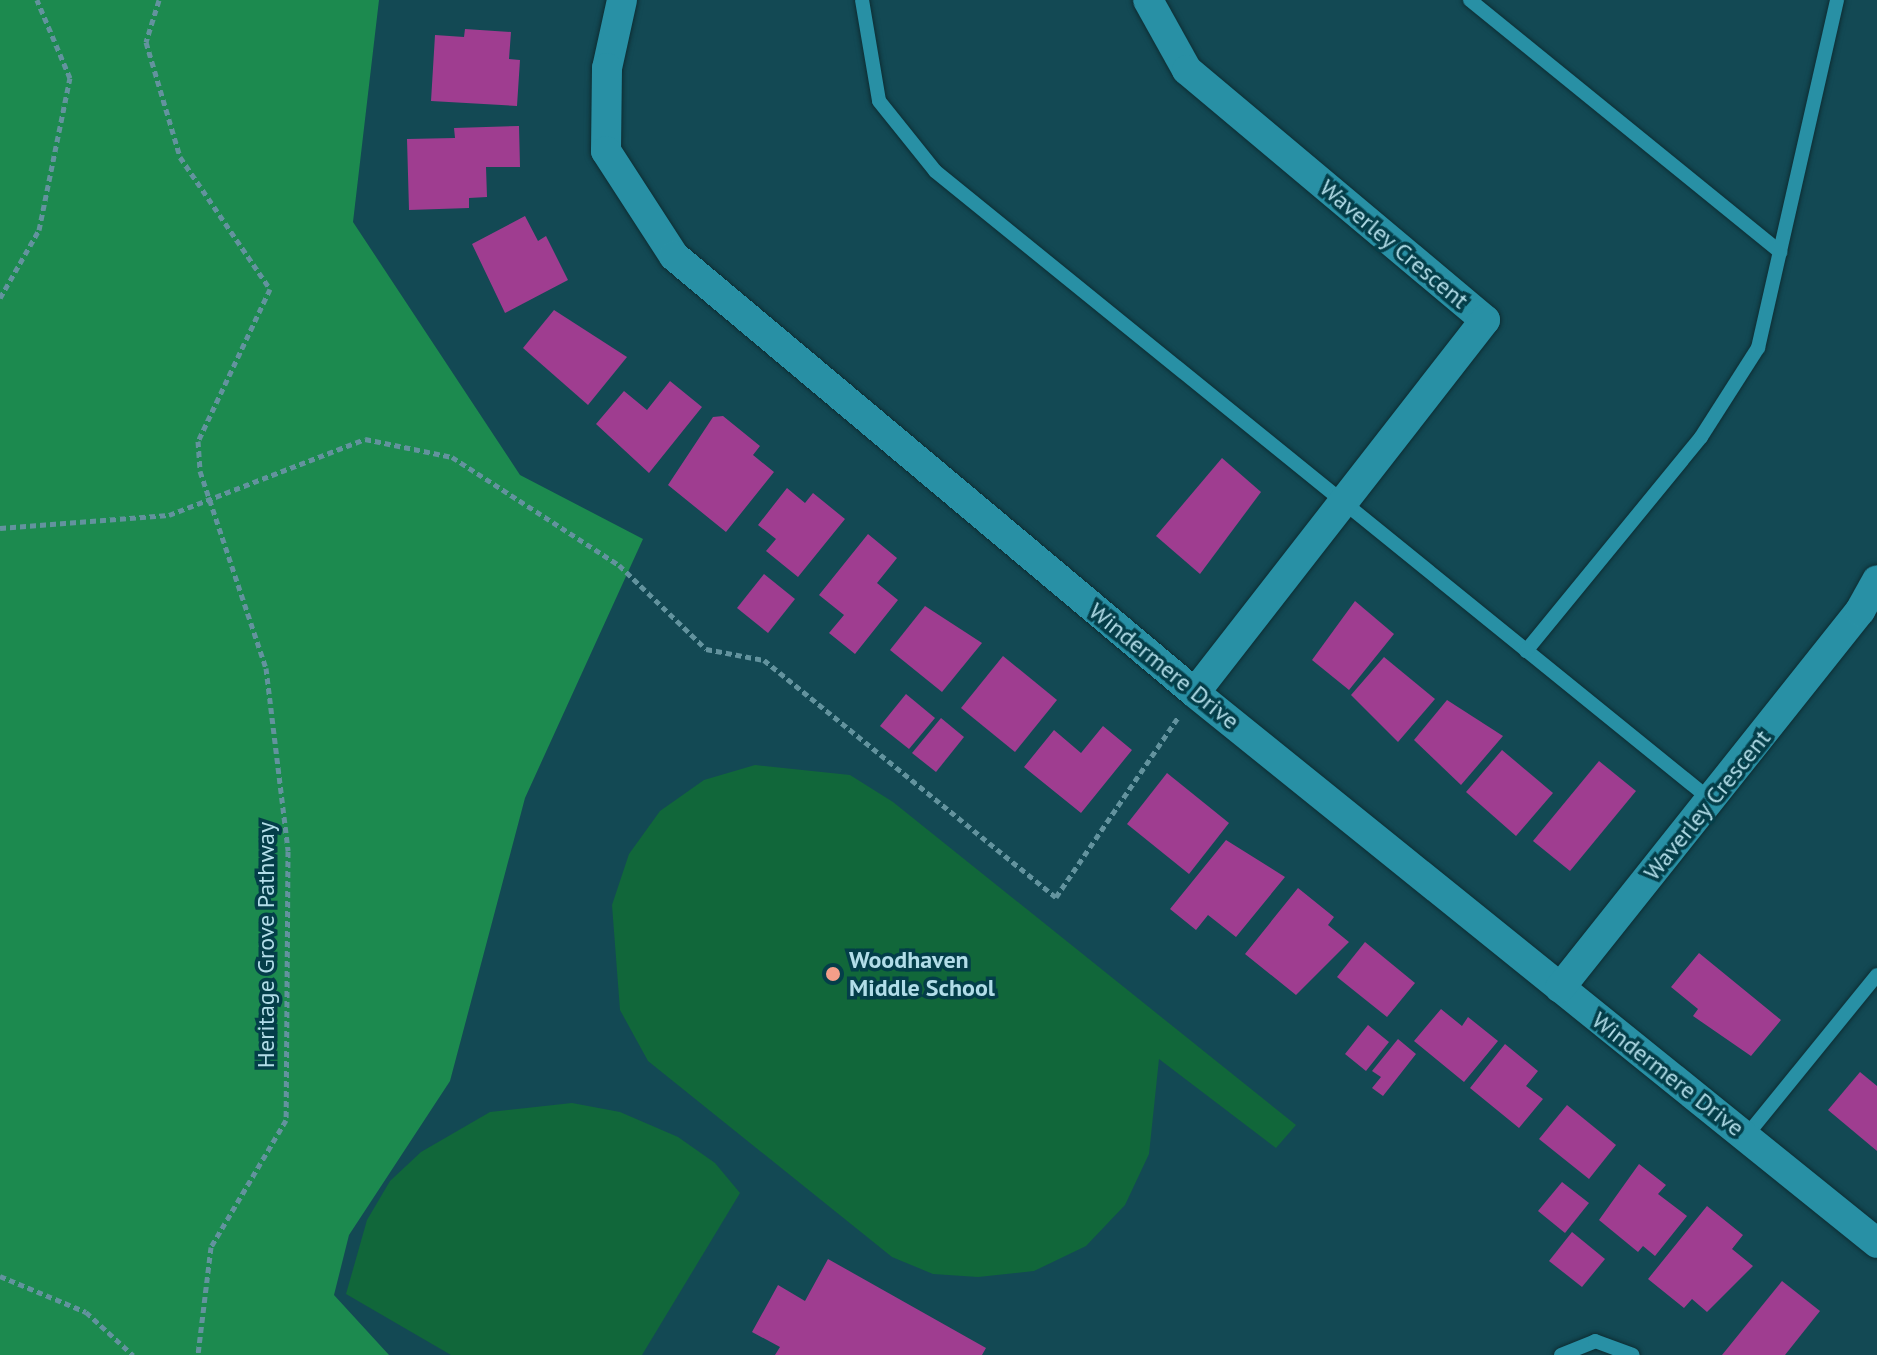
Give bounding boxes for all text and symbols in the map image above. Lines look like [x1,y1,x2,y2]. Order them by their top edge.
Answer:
street label: Waverley Crescent [1313,173,1475,315]
street label: Windermere Drive [1083,597,1245,735]
street label: Waverley Crescent [1637,724,1777,886]
street label: Heritage Grove Pathway [252,822,280,1068]
place label: Woodhaven Middle School [849,946,995,1002]
marker: Woodhaven Middle School [824,965,842,983]
street label: Windermere Drive [1586,1006,1750,1142]

